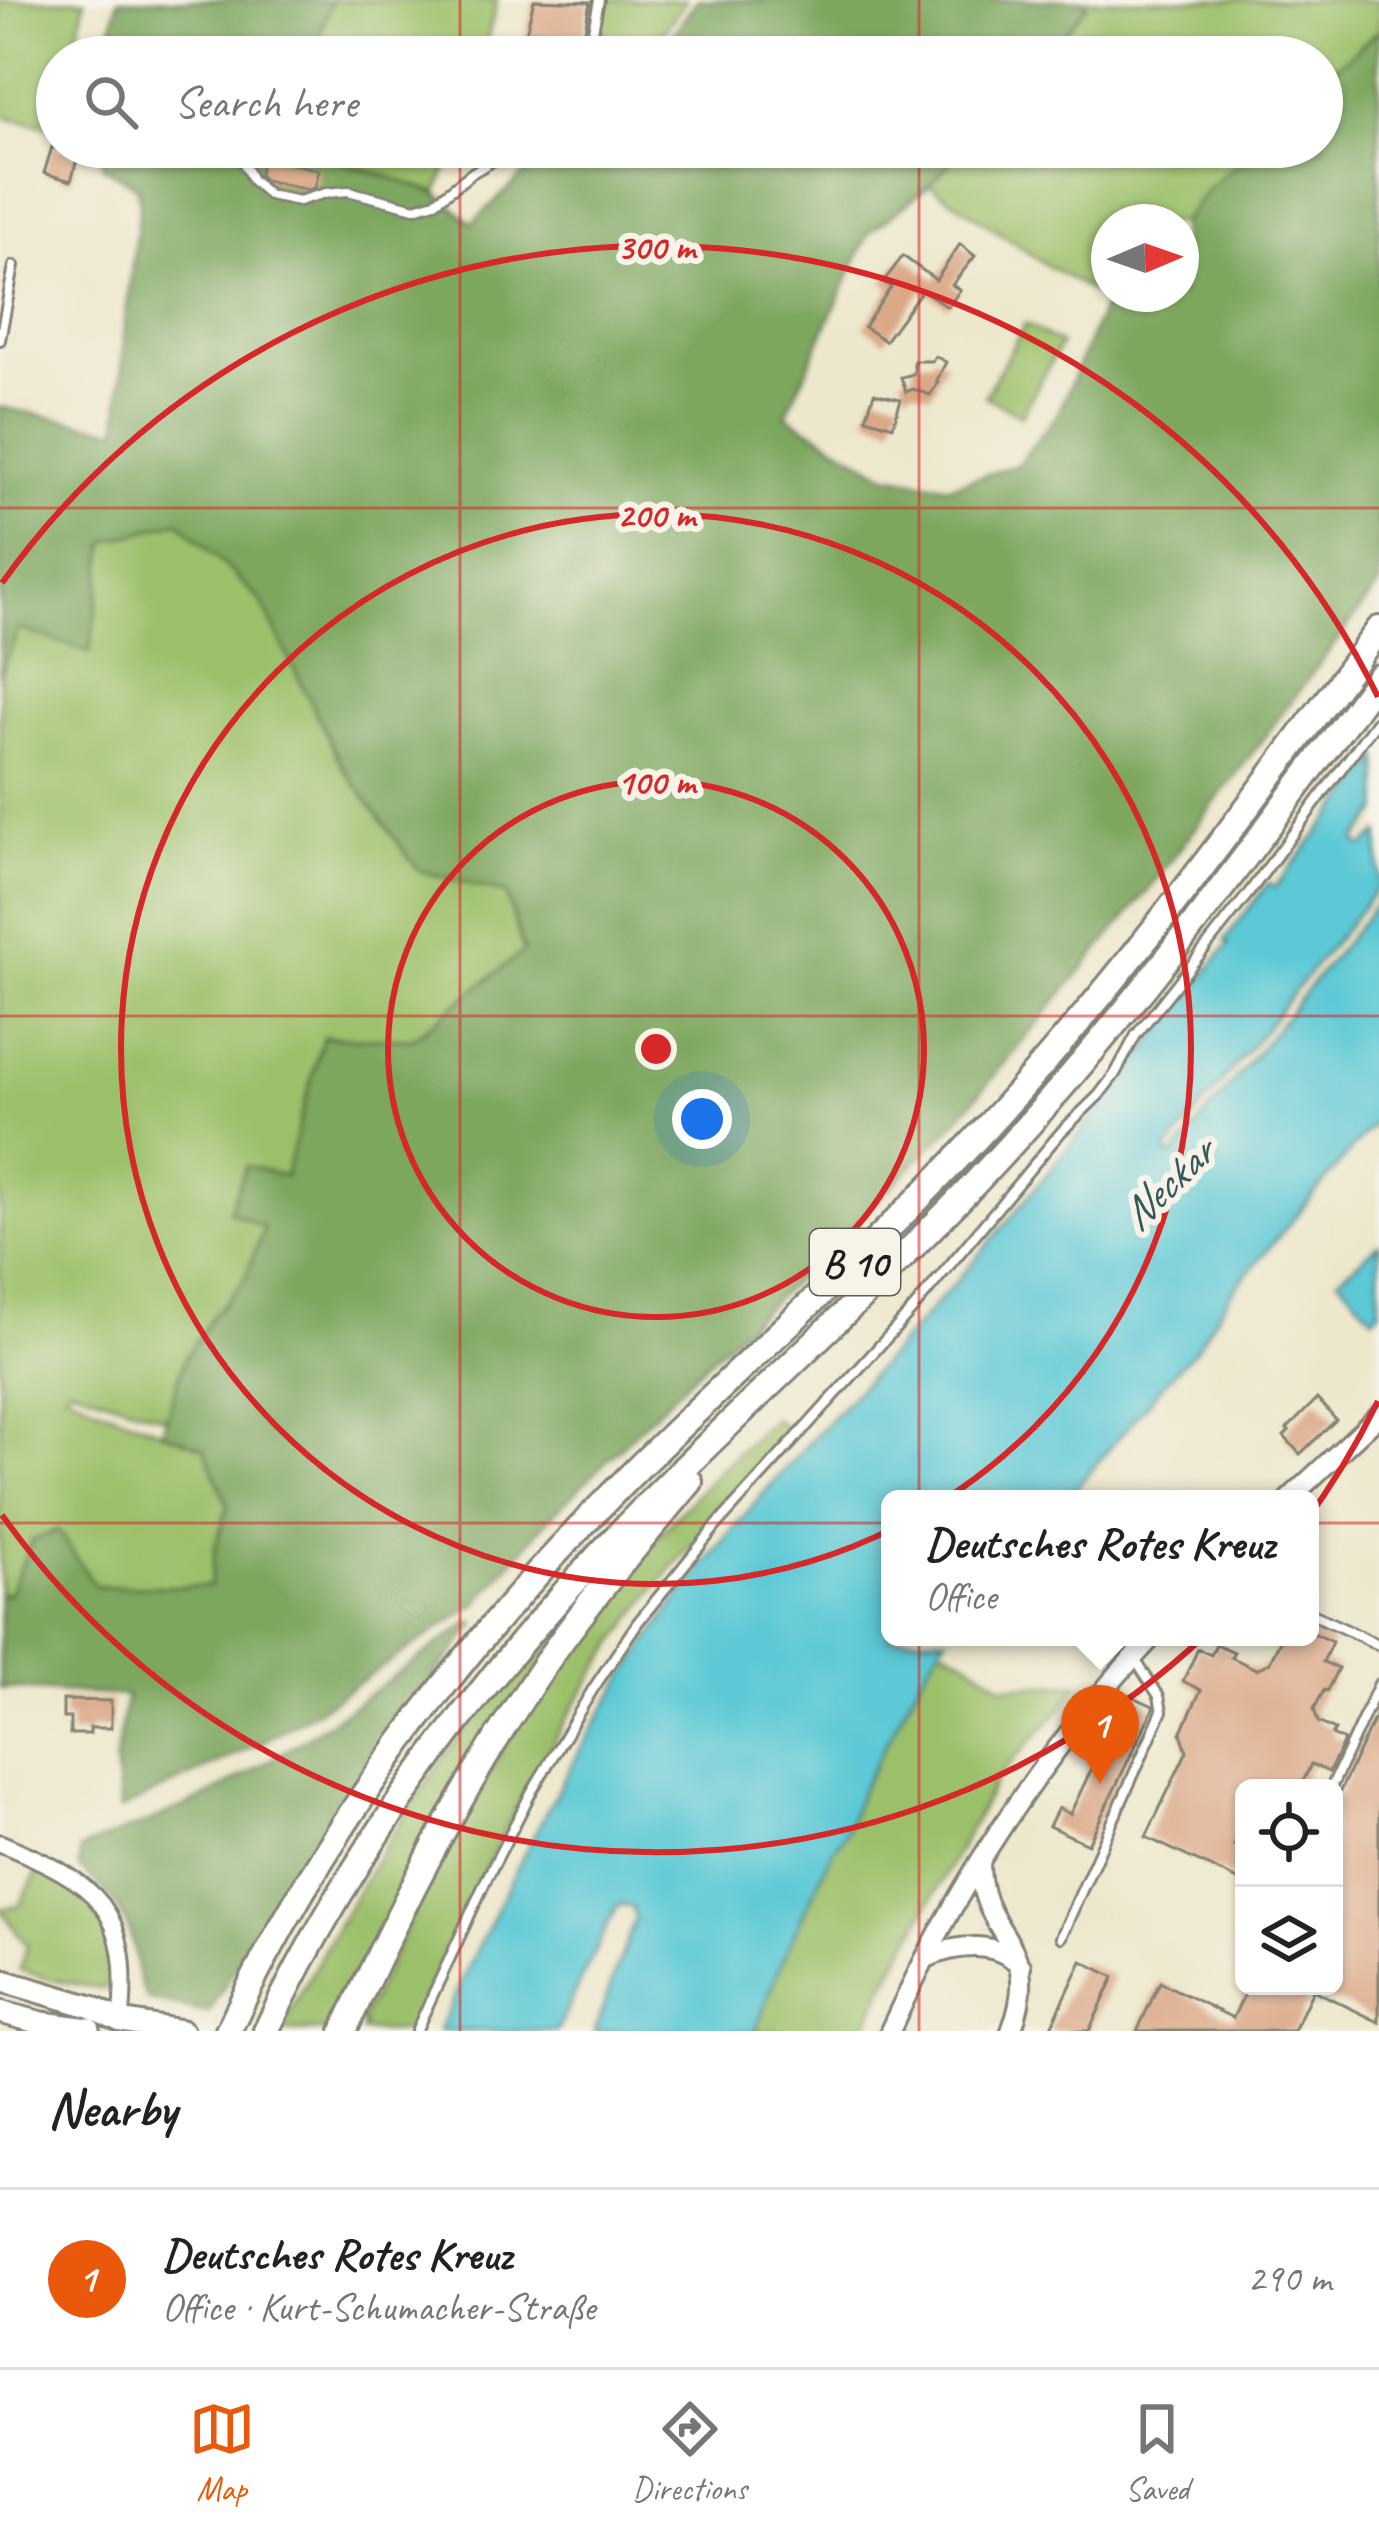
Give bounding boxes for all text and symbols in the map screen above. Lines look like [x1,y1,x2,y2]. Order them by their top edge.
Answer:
search box [36,36,1343,168]
icon: search [78,69,144,135]
text: Search here [174,74,357,131]
north arrow [1091,204,1199,312]
text: 300 m [617,224,698,270]
text: 200 m [617,492,698,538]
text: 100 m [617,759,698,805]
centre of rings [635,1028,677,1070]
your location [672,1089,732,1149]
water label: Neckar [1108,1121,1231,1242]
road number: B 10 [810,1229,900,1295]
popup [881,1490,1319,1646]
text: Deutsches Rotes Kreuz [925,1515,1275,1572]
text: Office [925,1572,996,1621]
pin: 1 [1061,1685,1139,1784]
map controls [1235,1779,1343,1995]
button: locate [1235,1779,1343,1887]
button: layers [1235,1887,1343,1995]
text: Nearby [48,2077,176,2141]
text: Deutsches Rotes Kreuz [162,2226,512,2283]
text: 1 [78,2254,96,2303]
text: 290 m [1247,2254,1331,2303]
text: Office · Kurt-Schumacher-Straße [162,2283,595,2332]
tab: Map [189,2396,255,2510]
tab: Directions [632,2396,747,2510]
tab: Saved [1124,2396,1190,2510]

